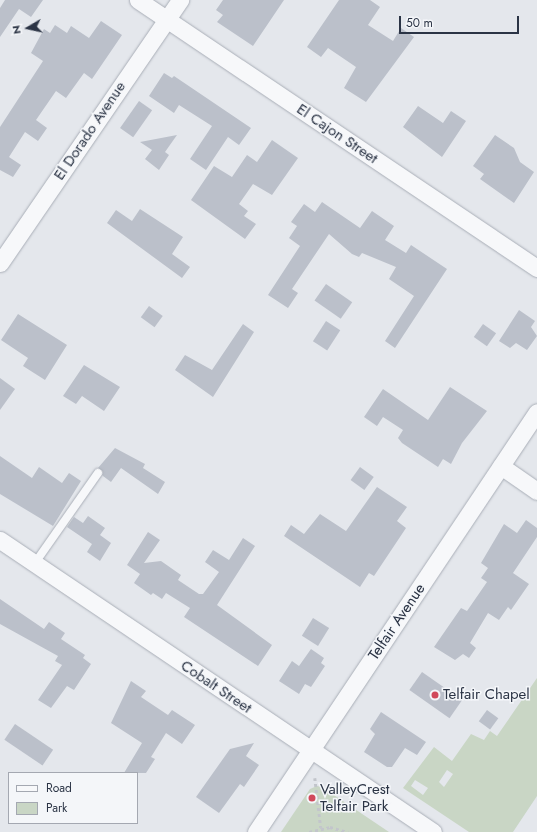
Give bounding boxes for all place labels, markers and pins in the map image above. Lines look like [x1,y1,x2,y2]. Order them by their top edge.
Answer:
place label: Telfair Chapel [443,686,530,704]
marker: Telfair Chapel [430,690,440,700]
place label: ValleyCrest Telfair Park [320,780,389,815]
marker: ValleyCrest Telfair Park [307,793,317,803]

